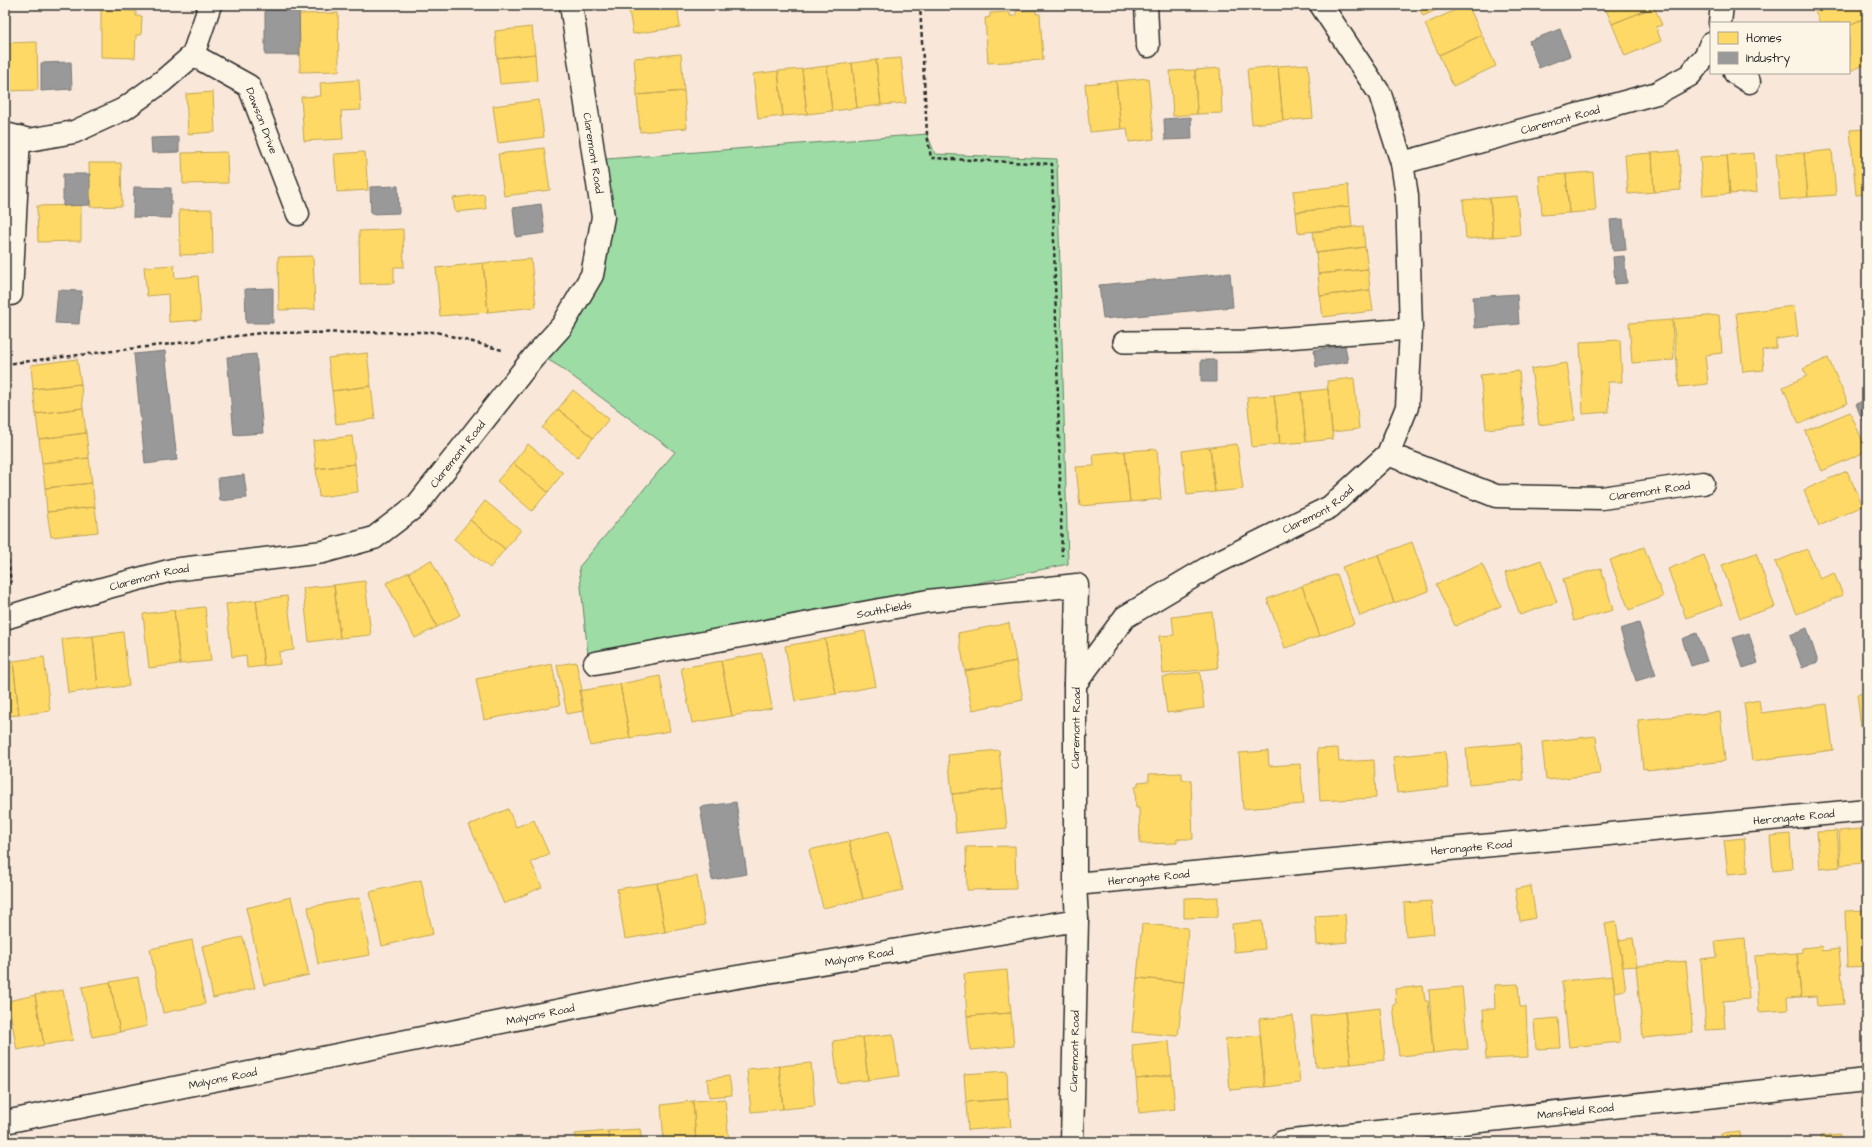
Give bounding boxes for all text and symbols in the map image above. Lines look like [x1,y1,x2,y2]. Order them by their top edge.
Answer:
legend [1710,22,1850,74]
text: Homes [1746,30,1782,47]
text: Industry [1746,50,1791,68]
street label: Dawson Drive [243,85,282,156]
street label: Claremont Road [1519,101,1602,138]
street label: Claremont Road [579,112,607,195]
street label: Claremont Road [426,417,489,491]
street label: Claremont Road [1608,477,1691,504]
street label: Claremont Road [1280,481,1357,537]
street label: Claremont Road [108,561,190,594]
street label: Southfields [855,597,913,622]
street label: Claremont Road [1068,687,1084,769]
street label: Herongate Road [1752,806,1836,828]
street label: Herongate Road [1430,836,1513,858]
street label: Herongate Road [1107,866,1190,888]
street label: Malyons Road [824,943,895,970]
street label: Malyons Road [505,1000,576,1028]
street label: Claremont Road [1066,1010,1082,1092]
street label: Malyons Road [187,1064,258,1092]
street label: Mansfield Road [1536,1099,1615,1122]

